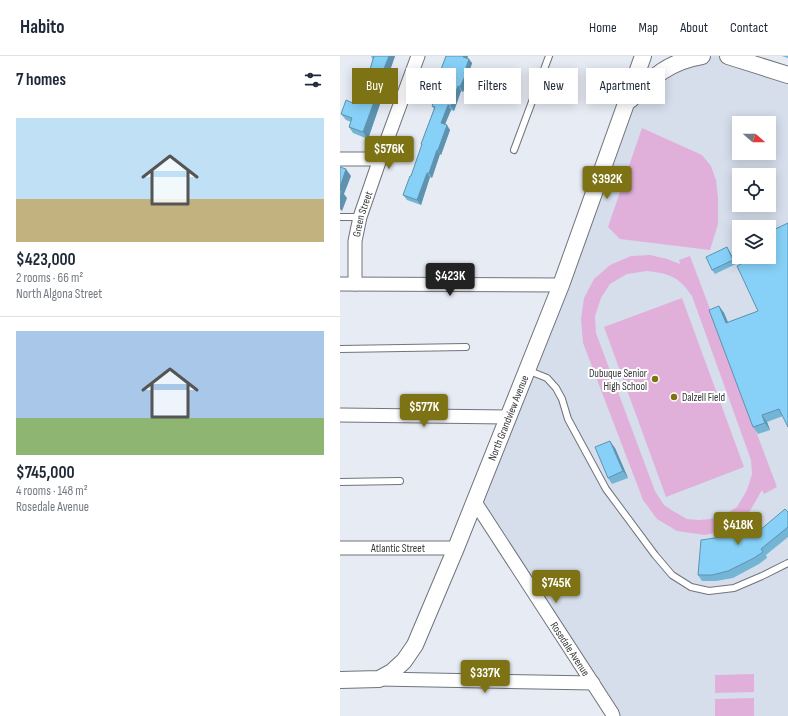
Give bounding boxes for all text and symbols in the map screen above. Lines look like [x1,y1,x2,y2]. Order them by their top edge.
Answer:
text: Habito [20,16,64,39]
text: Home [589,19,617,36]
text: Map [639,19,658,36]
text: About [680,19,708,36]
text: Contact [730,19,768,36]
chip: Buy [352,68,398,104]
chip: Rent [406,68,456,104]
chip: Filters [464,68,521,104]
chip: New [529,68,578,104]
chip: Apartment [586,68,665,104]
icon: filters [302,69,324,91]
text: 7 homes [16,70,66,90]
north arrow [732,116,776,160]
map controls [732,116,776,264]
pin: $576K [361,136,417,170]
text: $576K [374,141,404,157]
icon: home [134,144,206,216]
pin: $392K [579,166,635,200]
button: locate [732,168,776,212]
text: $392K [592,171,622,187]
street label: Green Street [350,189,375,238]
button: layers [732,220,776,264]
text: $423,000 [16,250,76,270]
pin: $423K [422,263,478,297]
text: $423K [435,268,465,284]
text: 2 rooms · 66 m² [16,270,83,286]
text: North Algona Street [16,286,102,302]
icon: home [134,357,206,429]
place label: Dubuque Senior High School [589,367,647,393]
street label: North Grandview Avenue [485,373,531,462]
marker: Dubuque Senior High School [650,374,660,384]
place label: Dalzell Field [682,391,726,404]
marker: Dalzell Field [669,392,679,402]
pin: $577K [396,394,452,428]
text: $577K [409,399,439,415]
text: $745,000 [16,463,75,483]
text: 4 rooms · 148 m² [16,483,88,499]
text: Rosedale Avenue [16,499,89,515]
pin: $418K [710,512,766,546]
text: $418K [723,517,753,533]
street label: Atlantic Street [370,542,426,555]
pin: $745K [528,570,584,604]
text: $745K [541,575,571,591]
street label: Rosedale Avenue [548,619,593,678]
pin: $337K [457,660,513,694]
text: $337K [470,665,500,681]

